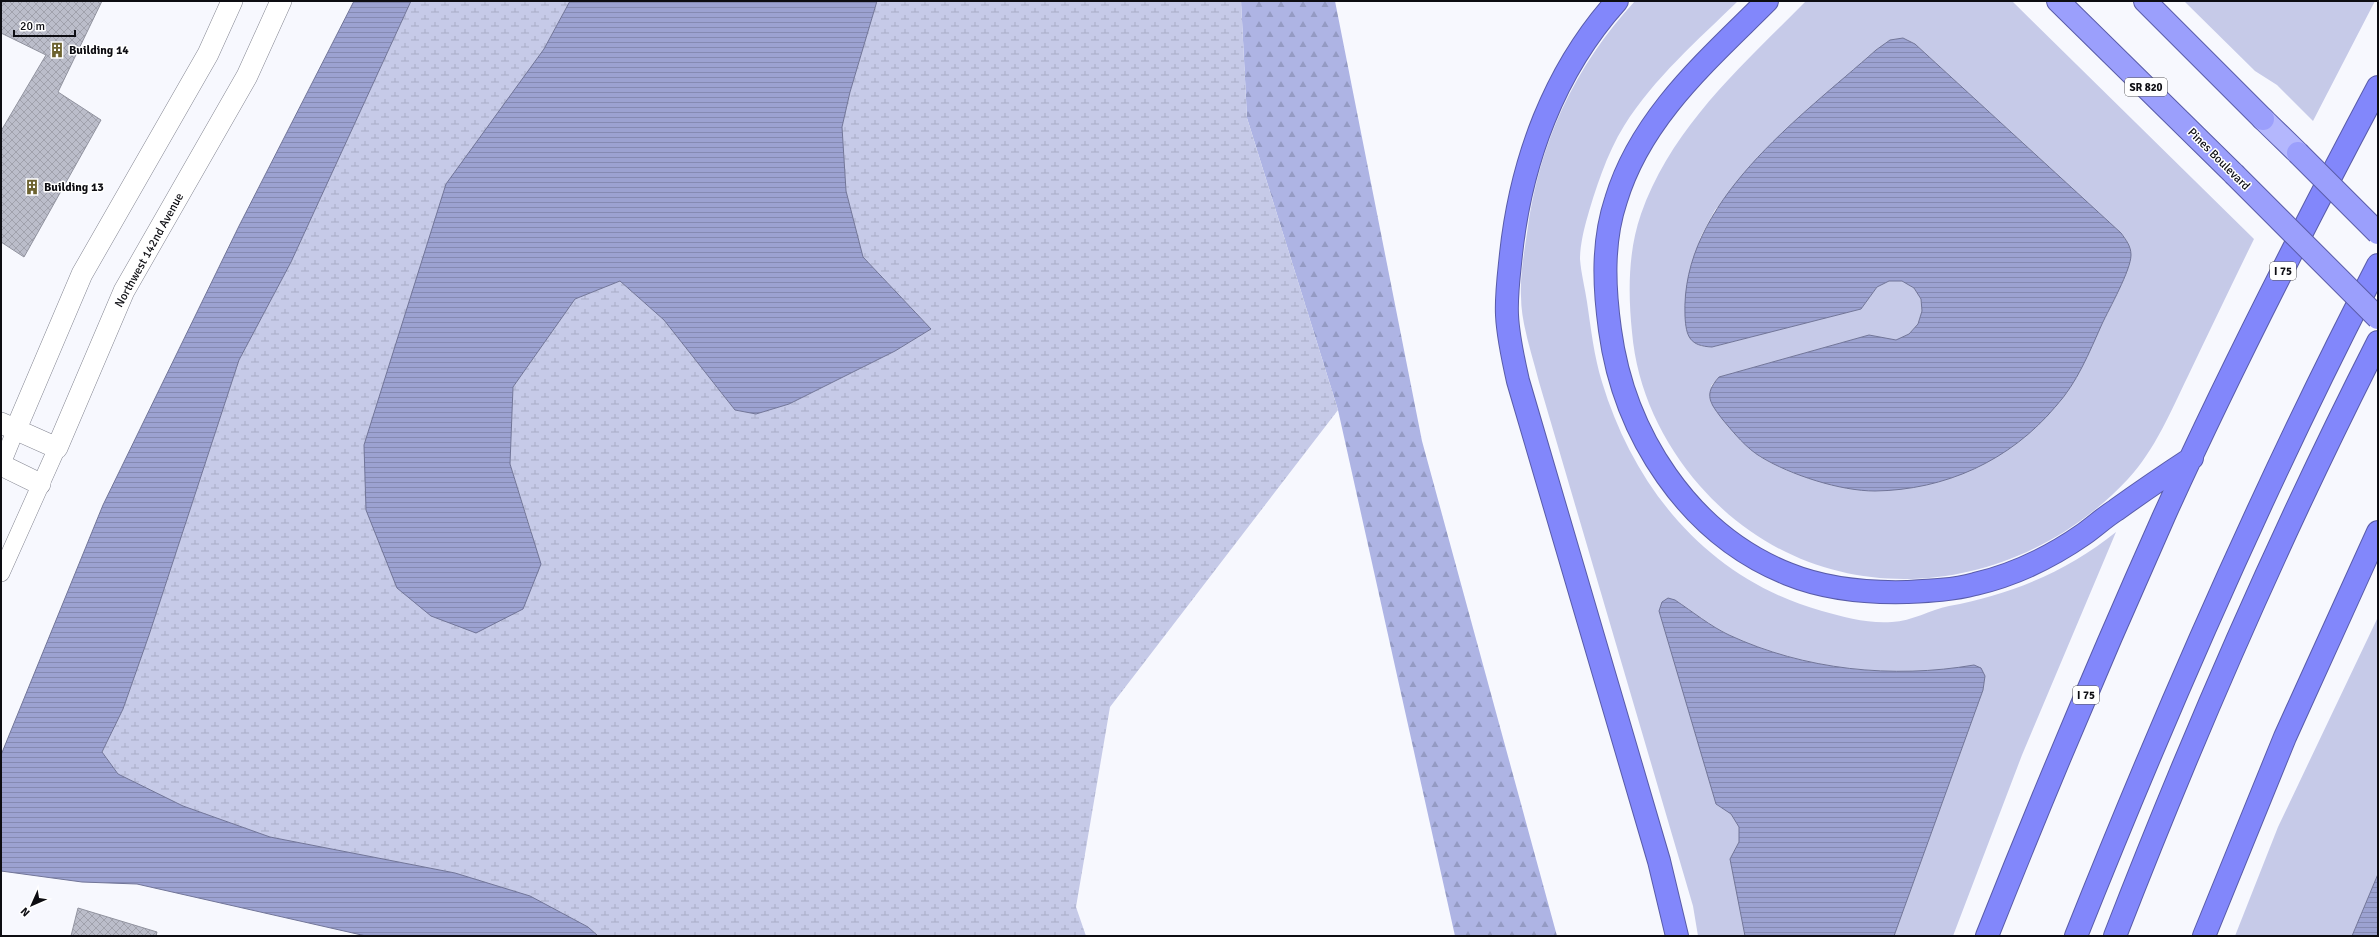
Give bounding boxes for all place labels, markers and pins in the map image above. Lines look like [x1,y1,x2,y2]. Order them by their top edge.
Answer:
building icon: Building 14 [48,41,66,59]
place label: Building 14 [69,43,129,58]
building icon: Building 13 [23,178,41,196]
place label: Building 13 [44,180,104,195]

